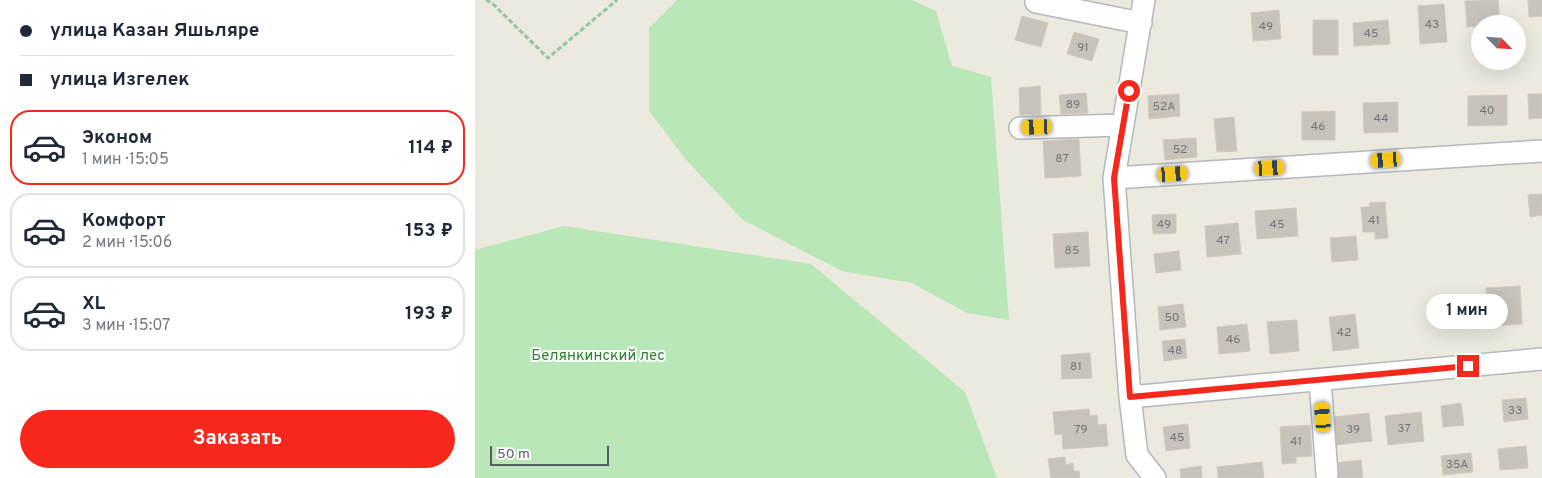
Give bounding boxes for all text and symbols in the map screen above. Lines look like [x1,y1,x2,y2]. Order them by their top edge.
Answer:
north arrow [1471,15,1526,70]
map controls [1471,15,1526,70]
house number: 43 [1425,17,1439,33]
text: улица Казан Яшьляре [50,19,259,43]
house number: 49 [1259,19,1273,35]
house number: 45 [1364,26,1378,42]
house number: 91 [1077,40,1089,56]
text: улица Изгелек [50,68,189,92]
route start [1118,80,1140,102]
house number: 89 [1066,97,1080,113]
house number: 52А [1153,99,1175,115]
house number: 40 [1479,103,1495,119]
house number: 44 [1374,111,1388,127]
car [1021,119,1052,135]
house number: 46 [1311,119,1325,135]
icon: car [22,125,67,170]
text: Эконом [82,126,152,150]
text: 114 ₽ [408,136,453,160]
house number: 52 [1173,142,1187,158]
text: 1 мин · 15:05 [82,150,169,170]
house number: 87 [1055,151,1069,167]
car [1370,151,1401,169]
car [1254,160,1285,176]
car [1157,165,1188,183]
icon: car [22,208,67,253]
text: Комфорт [82,209,165,233]
house number: 41 [1368,213,1380,229]
house number: 49 [1157,217,1171,233]
house number: 45 [1270,217,1284,233]
text: 153 ₽ [405,219,453,243]
text: 2 мин · 15:06 [82,233,172,253]
house number: 47 [1216,233,1230,249]
house number: 85 [1065,243,1079,259]
icon: car [22,291,67,336]
text: XL [82,292,105,316]
callout: 1 мин [1427,294,1509,328]
text: 1 мин [1446,301,1488,321]
text: 193 ₽ [405,302,453,326]
house number: 50 [1164,310,1180,326]
text: 3 мин · 15:07 [82,316,170,336]
house number: 42 [1337,325,1351,341]
house number: 46 [1226,332,1240,348]
house number: 48 [1168,343,1182,359]
park label: Белянкинский лес [531,347,665,366]
route end [1457,355,1479,377]
house number: 81 [1070,359,1082,375]
car [1314,401,1331,433]
house number: 33 [1508,403,1522,419]
button: Заказать [20,410,455,468]
house number: 37 [1397,421,1411,437]
house number: 79 [1074,422,1088,438]
house number: 39 [1346,422,1360,438]
house number: 45 [1170,430,1184,446]
house number: 41 [1290,434,1302,450]
scale bar [490,443,609,466]
text: 50 m [497,446,530,463]
house number: 35А [1446,457,1468,473]

